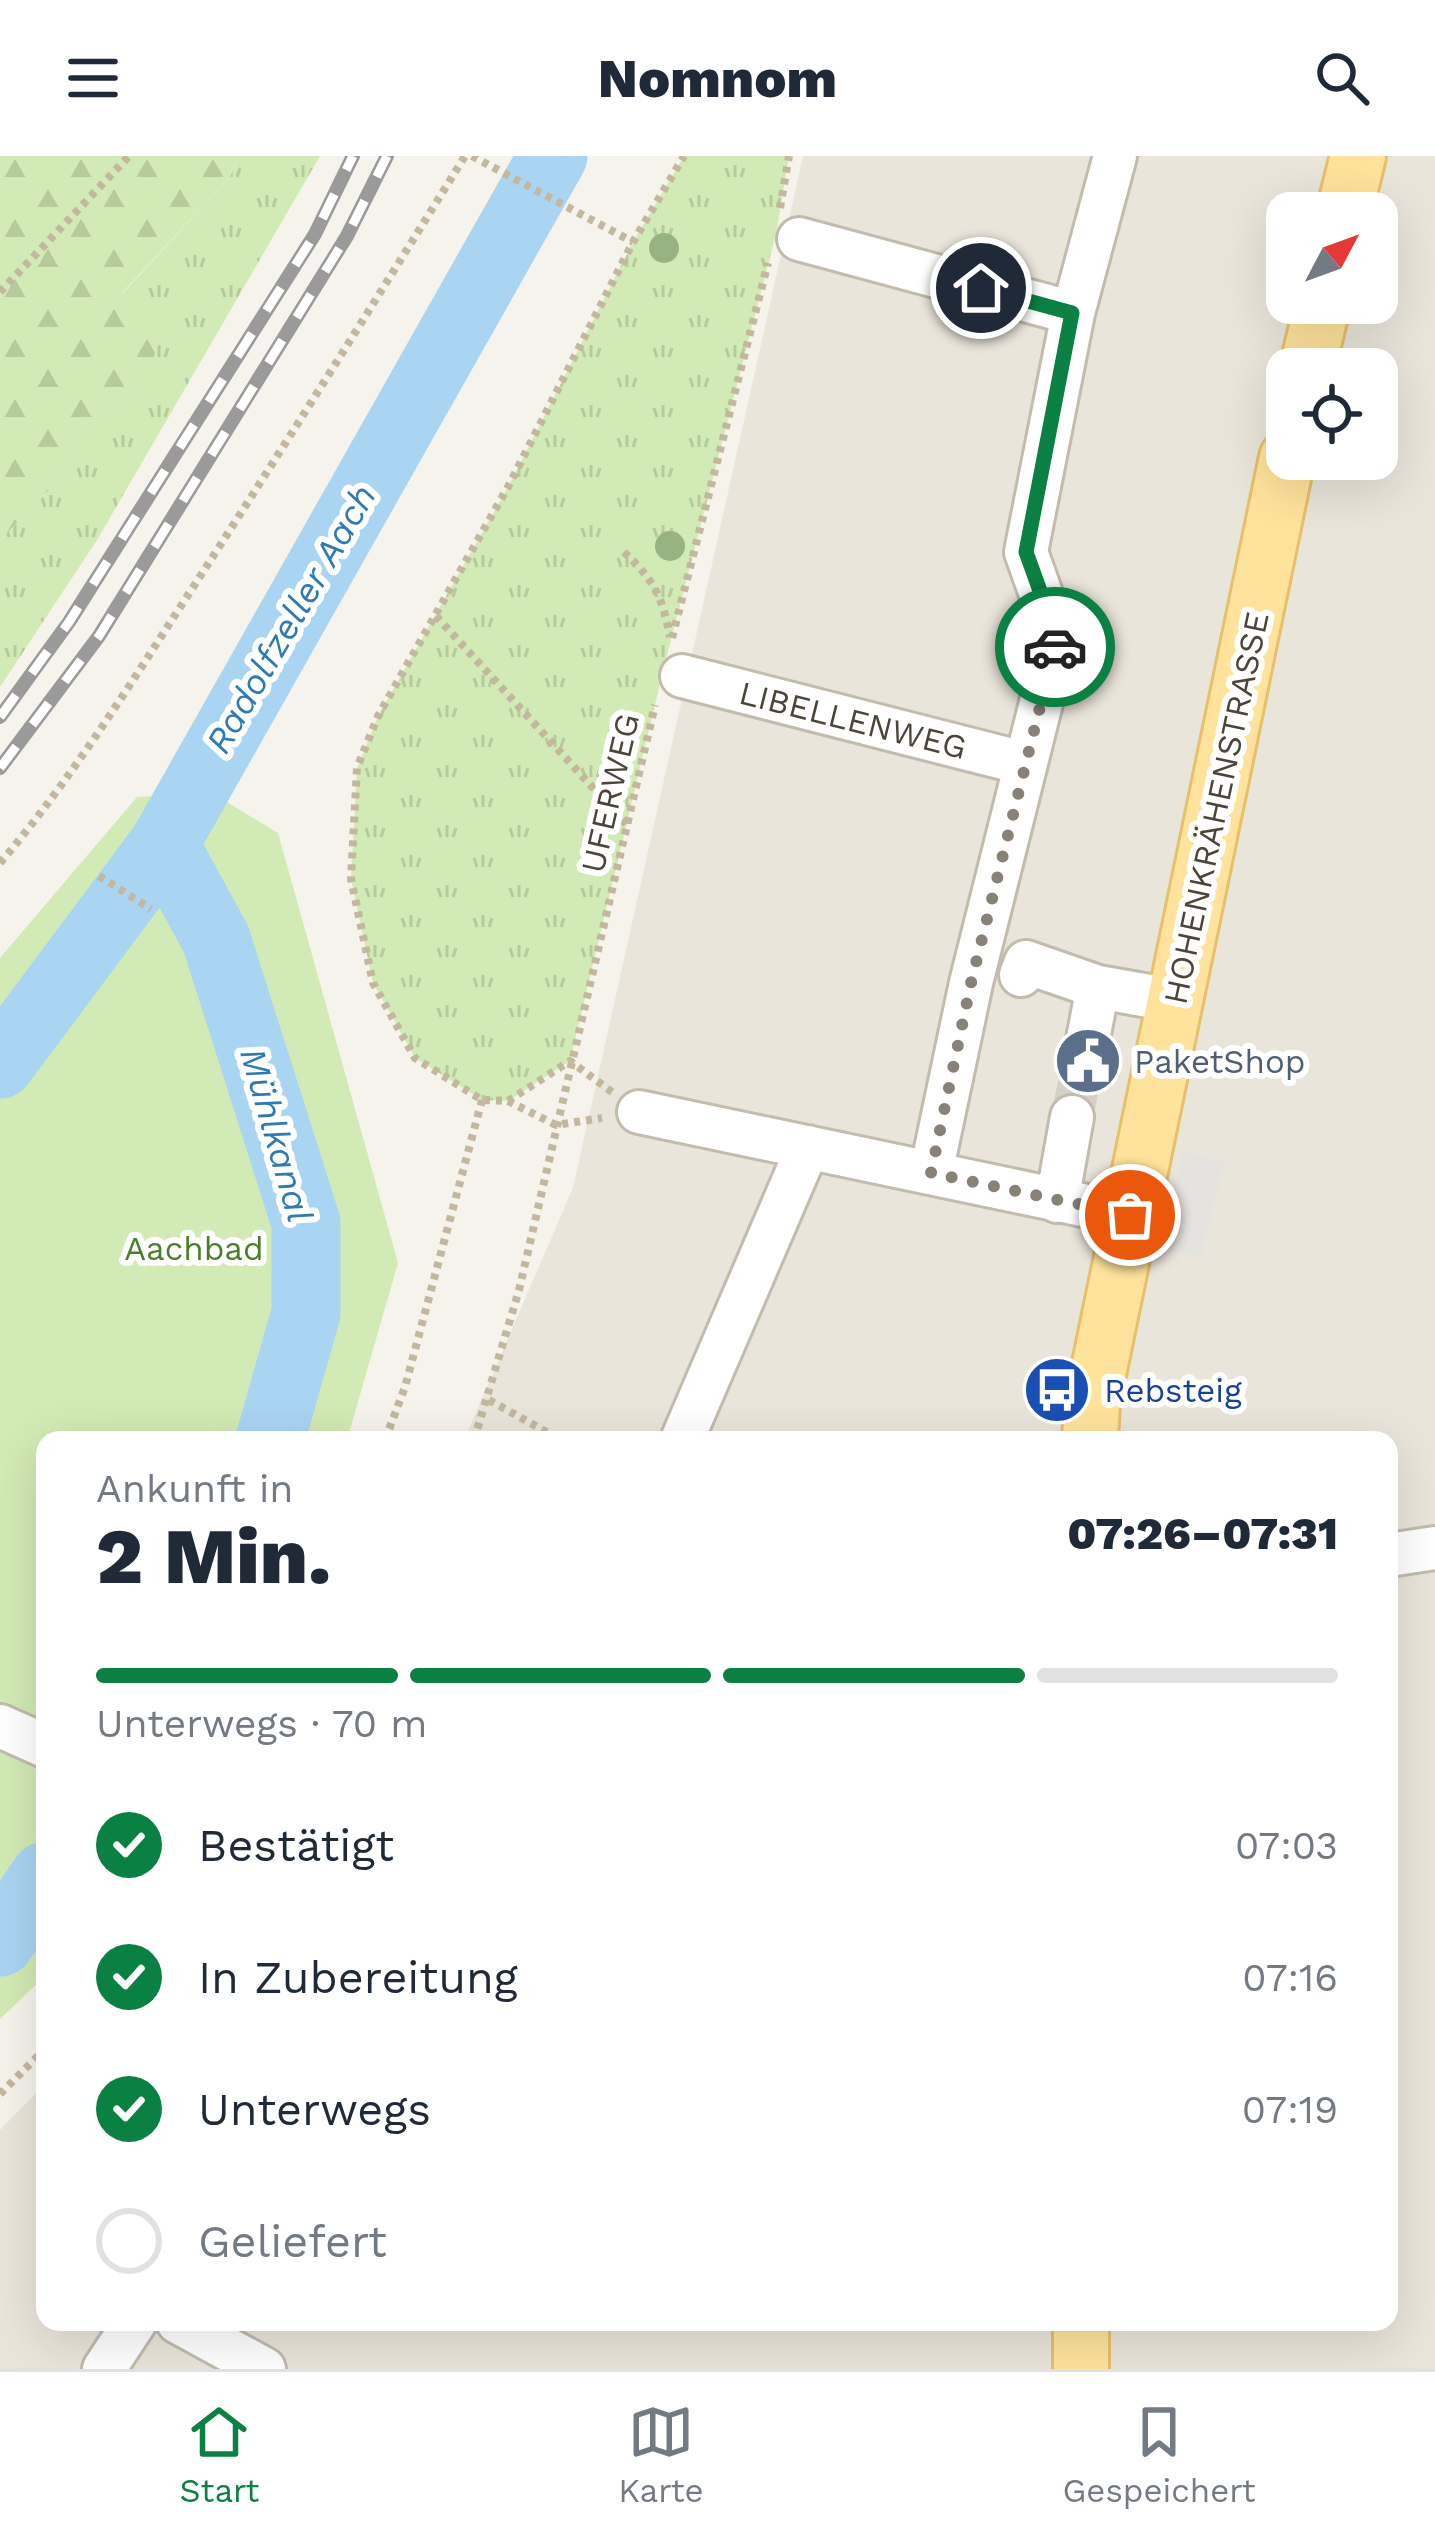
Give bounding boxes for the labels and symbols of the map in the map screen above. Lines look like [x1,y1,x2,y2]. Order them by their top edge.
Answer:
north arrow [1266,192,1398,324]
pin [930,237,1032,339]
water label: Radolfzeller Aach [197,477,385,761]
courier [995,587,1115,707]
street label: HOHENKRÄHENSTRASSE [1155,608,1277,1008]
street label: LIBELLENWEG [735,673,971,767]
street label: UFERWEG [573,709,647,877]
public building icon: PaketShop [1053,1026,1123,1096]
place label: PaketShop [1134,1042,1305,1081]
water label: Mühlkanal [231,1043,321,1227]
pin [1079,1164,1181,1266]
park label: Aachbad [124,1229,264,1268]
bus stop icon: Rebsteig [1022,1355,1092,1425]
place label: Rebsteig [1104,1371,1242,1410]

